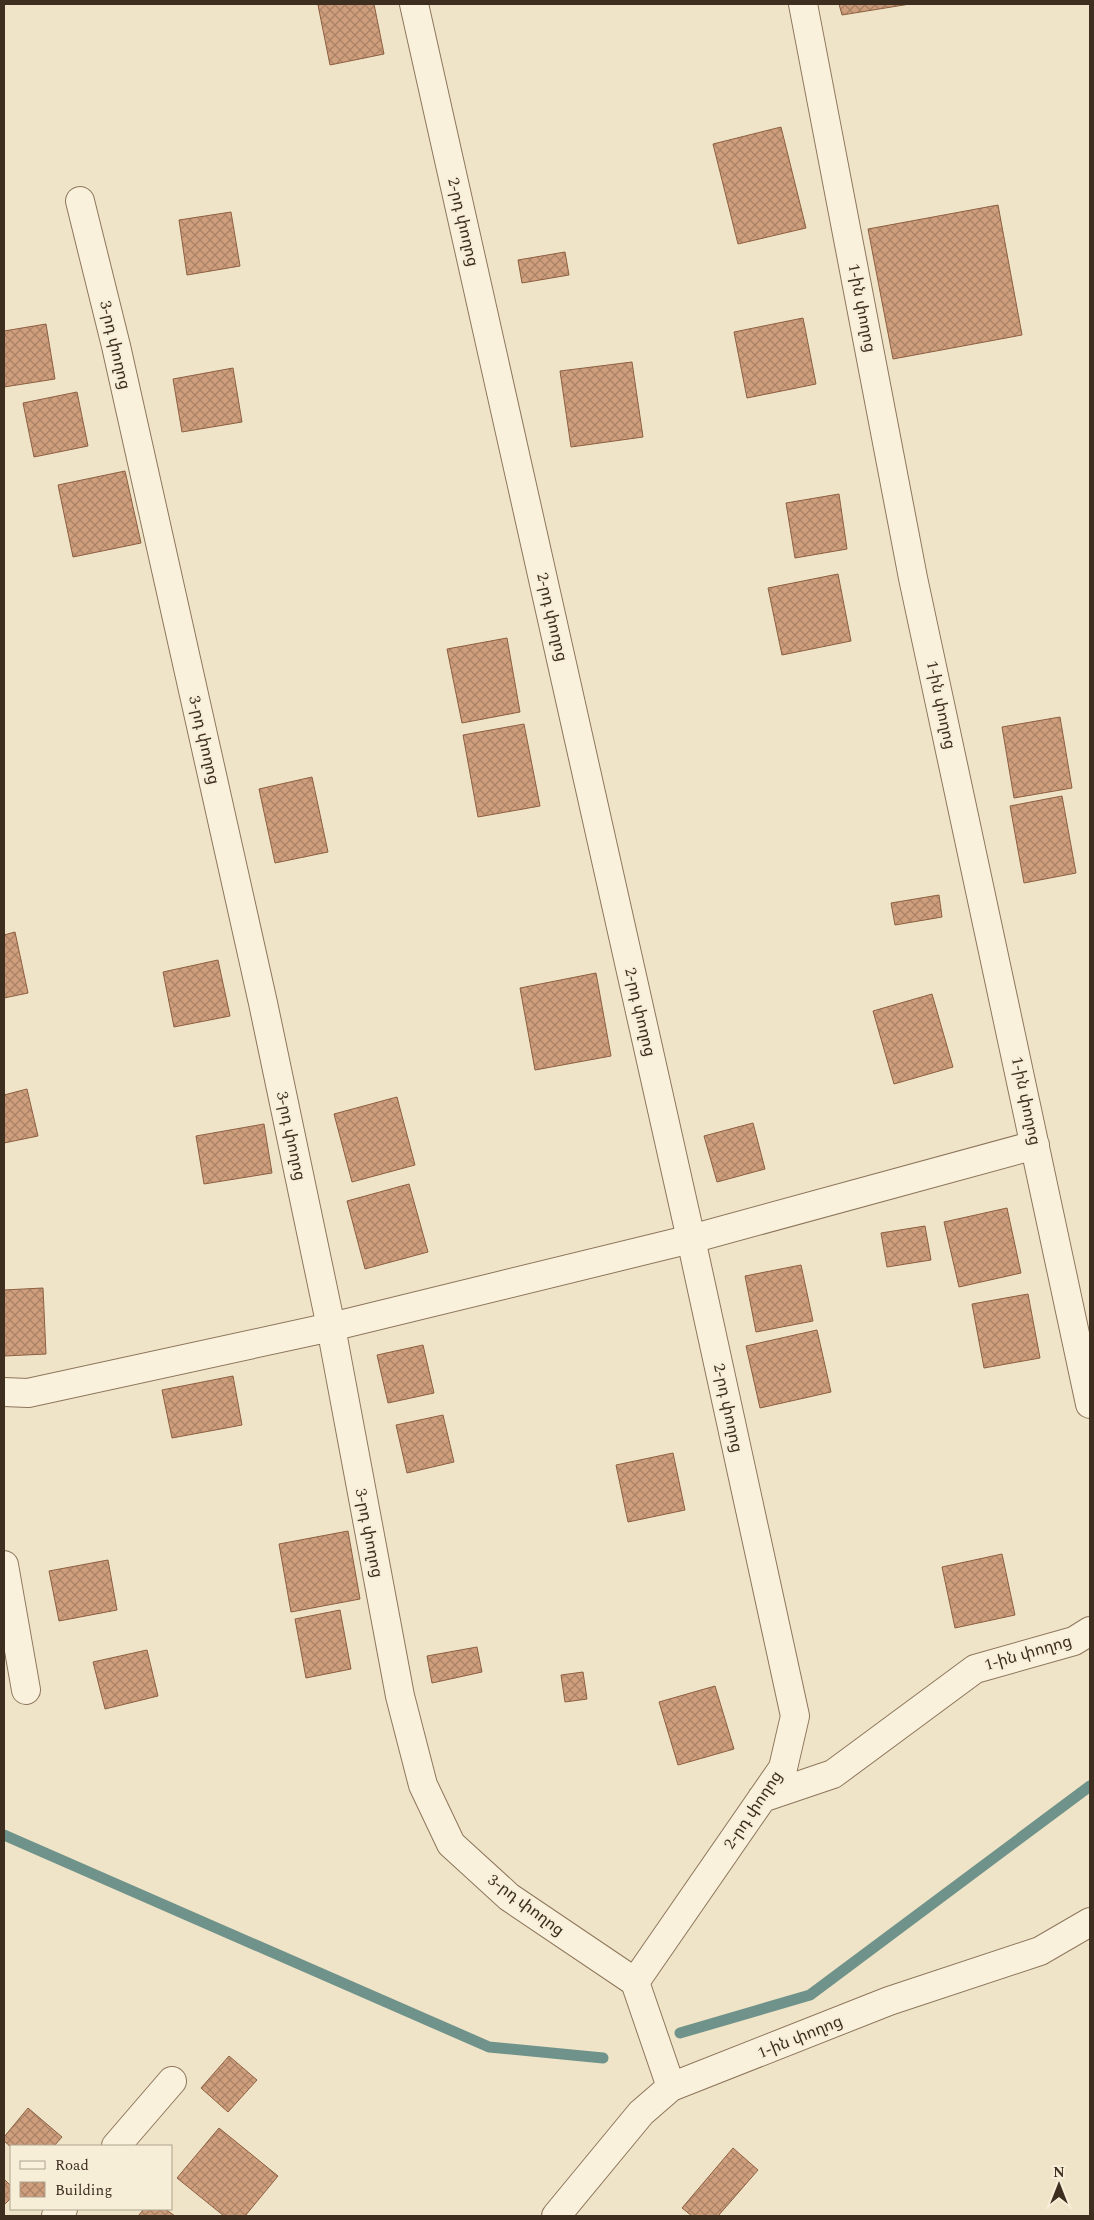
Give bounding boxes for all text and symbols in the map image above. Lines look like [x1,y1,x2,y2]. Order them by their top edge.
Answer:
street label: 2-րդ փողոց [441,175,485,269]
street label: 1-ին փողոց [842,262,882,354]
street label: 3-րդ փողոց [93,298,137,392]
street label: 2-րդ փողոց [530,570,574,664]
street label: 1-ին փողոց [920,659,962,751]
street label: 3-րդ փողոց [182,693,226,787]
street label: 2-րդ փողոց [618,965,662,1059]
street label: 1-ին փողոց [1005,1055,1047,1147]
street label: 3-րդ փողոց [270,1089,312,1183]
street label: 2-րդ փողոց [707,1361,749,1455]
street label: 3-րդ փողոց [349,1486,389,1580]
street label: 1-ին փողոց [981,1629,1075,1677]
street label: 2-րդ փողոց [718,1766,788,1854]
street label: 3-րդ փողոց [483,1868,569,1942]
street label: 1-ին փողոց [754,2009,846,2065]
legend [10,2145,172,2210]
text: Road [55,2154,89,2177]
north arrow [1034,2160,1084,2210]
text: N [1053,2162,1065,2183]
text: Building [55,2179,112,2202]

